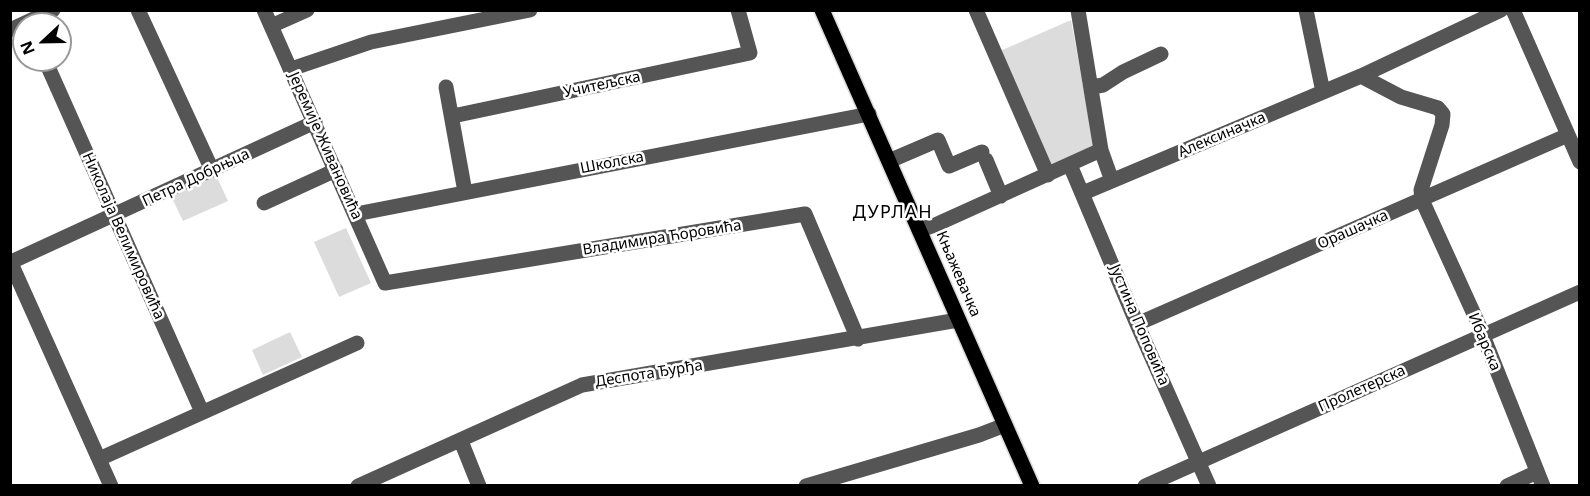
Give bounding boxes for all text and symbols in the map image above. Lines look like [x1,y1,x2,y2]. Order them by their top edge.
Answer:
north arrow [12,12,72,72]
text: N [15,38,40,58]
street label: Учитељска [562,68,642,102]
street label: Јеремије Живановића [284,69,366,223]
street label: Алексиначка [1175,108,1269,162]
street label: Петра Добрњца [140,145,252,211]
street label: Школска [579,148,645,178]
street label: Николаја Велимировића [78,150,168,322]
district label: ДУРЛАН [853,202,933,224]
street label: Орашачка [1315,206,1391,254]
street label: Владимира Ћоровића [581,217,743,259]
street label: Књажевачка [932,228,984,320]
street label: Јустина Поповића [1105,262,1173,388]
street label: Ибарска [1464,310,1504,374]
street label: Деспота Ђурђа [594,357,704,391]
street label: Пролетерска [1316,362,1408,416]

